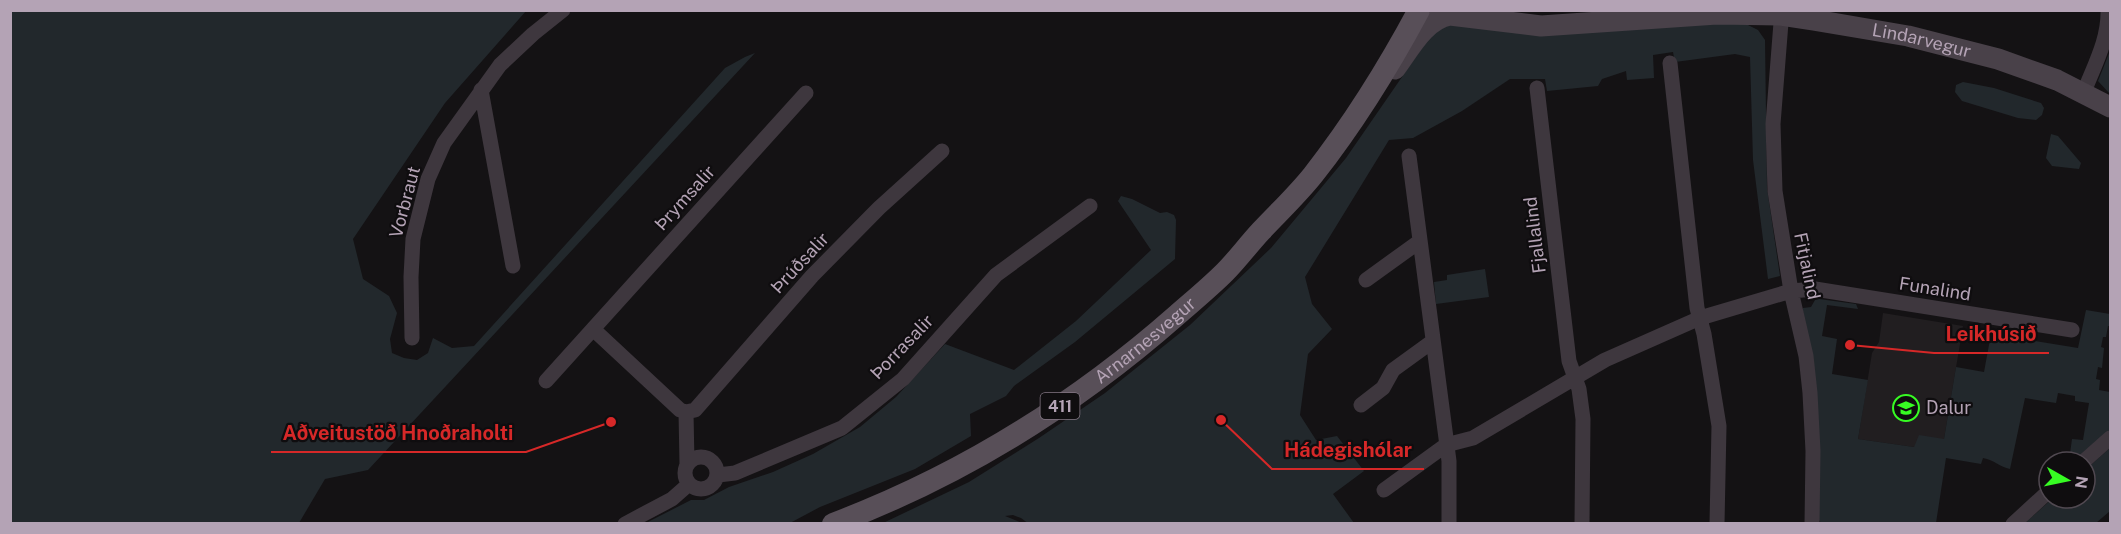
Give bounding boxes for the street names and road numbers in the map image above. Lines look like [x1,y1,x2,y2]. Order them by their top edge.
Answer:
street label: Lindarvegur [1870,19,1973,62]
street label: Þrymsalir [650,161,719,234]
street label: Vorbraut [385,164,424,240]
street label: Fjallalind [1519,196,1550,275]
street label: Þrúðsalir [766,228,833,297]
street label: Fitjalind [1790,230,1825,301]
street label: Funalind [1898,272,1973,305]
street label: Arnarnesvegur [1090,293,1200,388]
street label: Þorrasalir [866,310,937,383]
road number: 411 [1040,393,1080,419]

